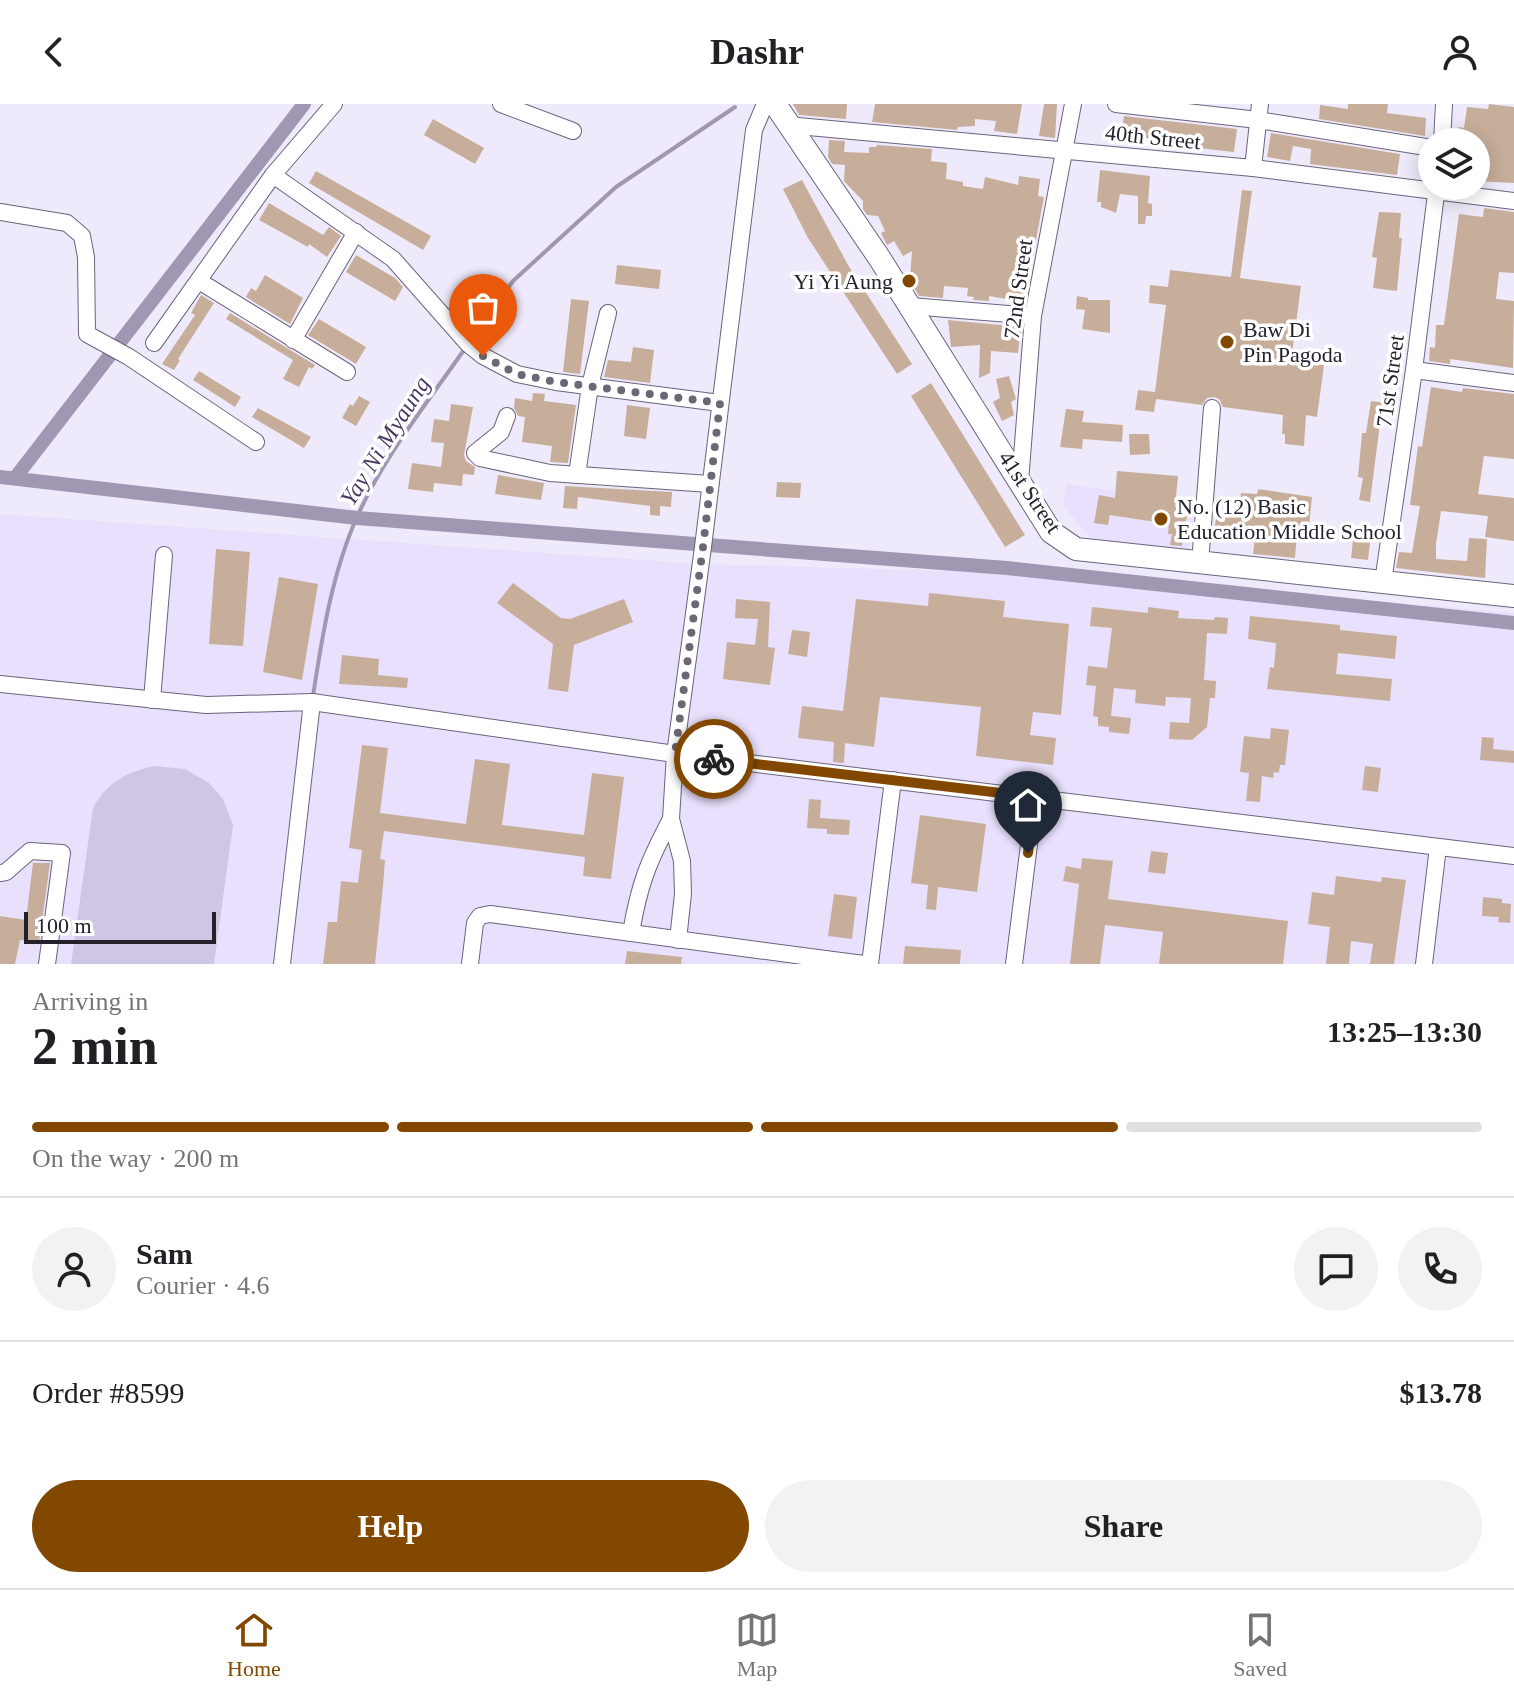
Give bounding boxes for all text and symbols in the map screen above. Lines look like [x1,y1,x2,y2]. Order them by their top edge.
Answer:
icon: back [32,30,76,74]
icon: person [1438,30,1482,74]
text: Dashr [710,32,804,72]
street label: 40th Street [1104,120,1202,154]
map controls [1418,128,1490,200]
button: layers [1418,128,1490,200]
street label: 72nd Street [999,237,1037,341]
place label: Yi Yi Aung [794,269,893,294]
marker: Yi Yi Aung [900,272,918,290]
pin [449,274,517,356]
icon: bag [461,286,505,330]
place label: Baw Di Pin Pagoda [1243,317,1343,367]
marker: Baw Di Pin Pagoda [1218,333,1236,351]
street label: 71st Street [1371,333,1409,429]
water label: Yay Ni Myaung [335,372,435,510]
street label: 41st Street [993,446,1067,538]
place label: No. (12) Basic Education Middle School [1177,494,1402,544]
marker: No. (12) Basic Education Middle School [1152,510,1170,528]
courier [674,719,754,799]
icon: bike [692,737,736,781]
pin [994,771,1062,853]
icon: home [1006,783,1050,827]
scale bar [24,908,216,944]
text: 100 m [36,913,92,938]
text: Arriving in [32,987,148,1016]
text: 13:25–13:30 [1327,1015,1482,1048]
text: 2 min [32,1018,158,1075]
text: On the way · 200 m [32,1144,239,1173]
button: person [32,1227,116,1311]
button: chat [1294,1227,1378,1311]
button: phone [1398,1227,1482,1311]
text: Sam [136,1237,193,1270]
text: Courier · 4.6 [136,1271,270,1300]
text: Order #8599 [32,1376,184,1409]
text: $13.78 [1400,1376,1482,1409]
button: Help [32,1480,749,1572]
button: Share [765,1480,1482,1572]
tab: Home [227,1608,281,1682]
tab: Map [735,1608,779,1682]
tab: Saved [1233,1608,1287,1682]

